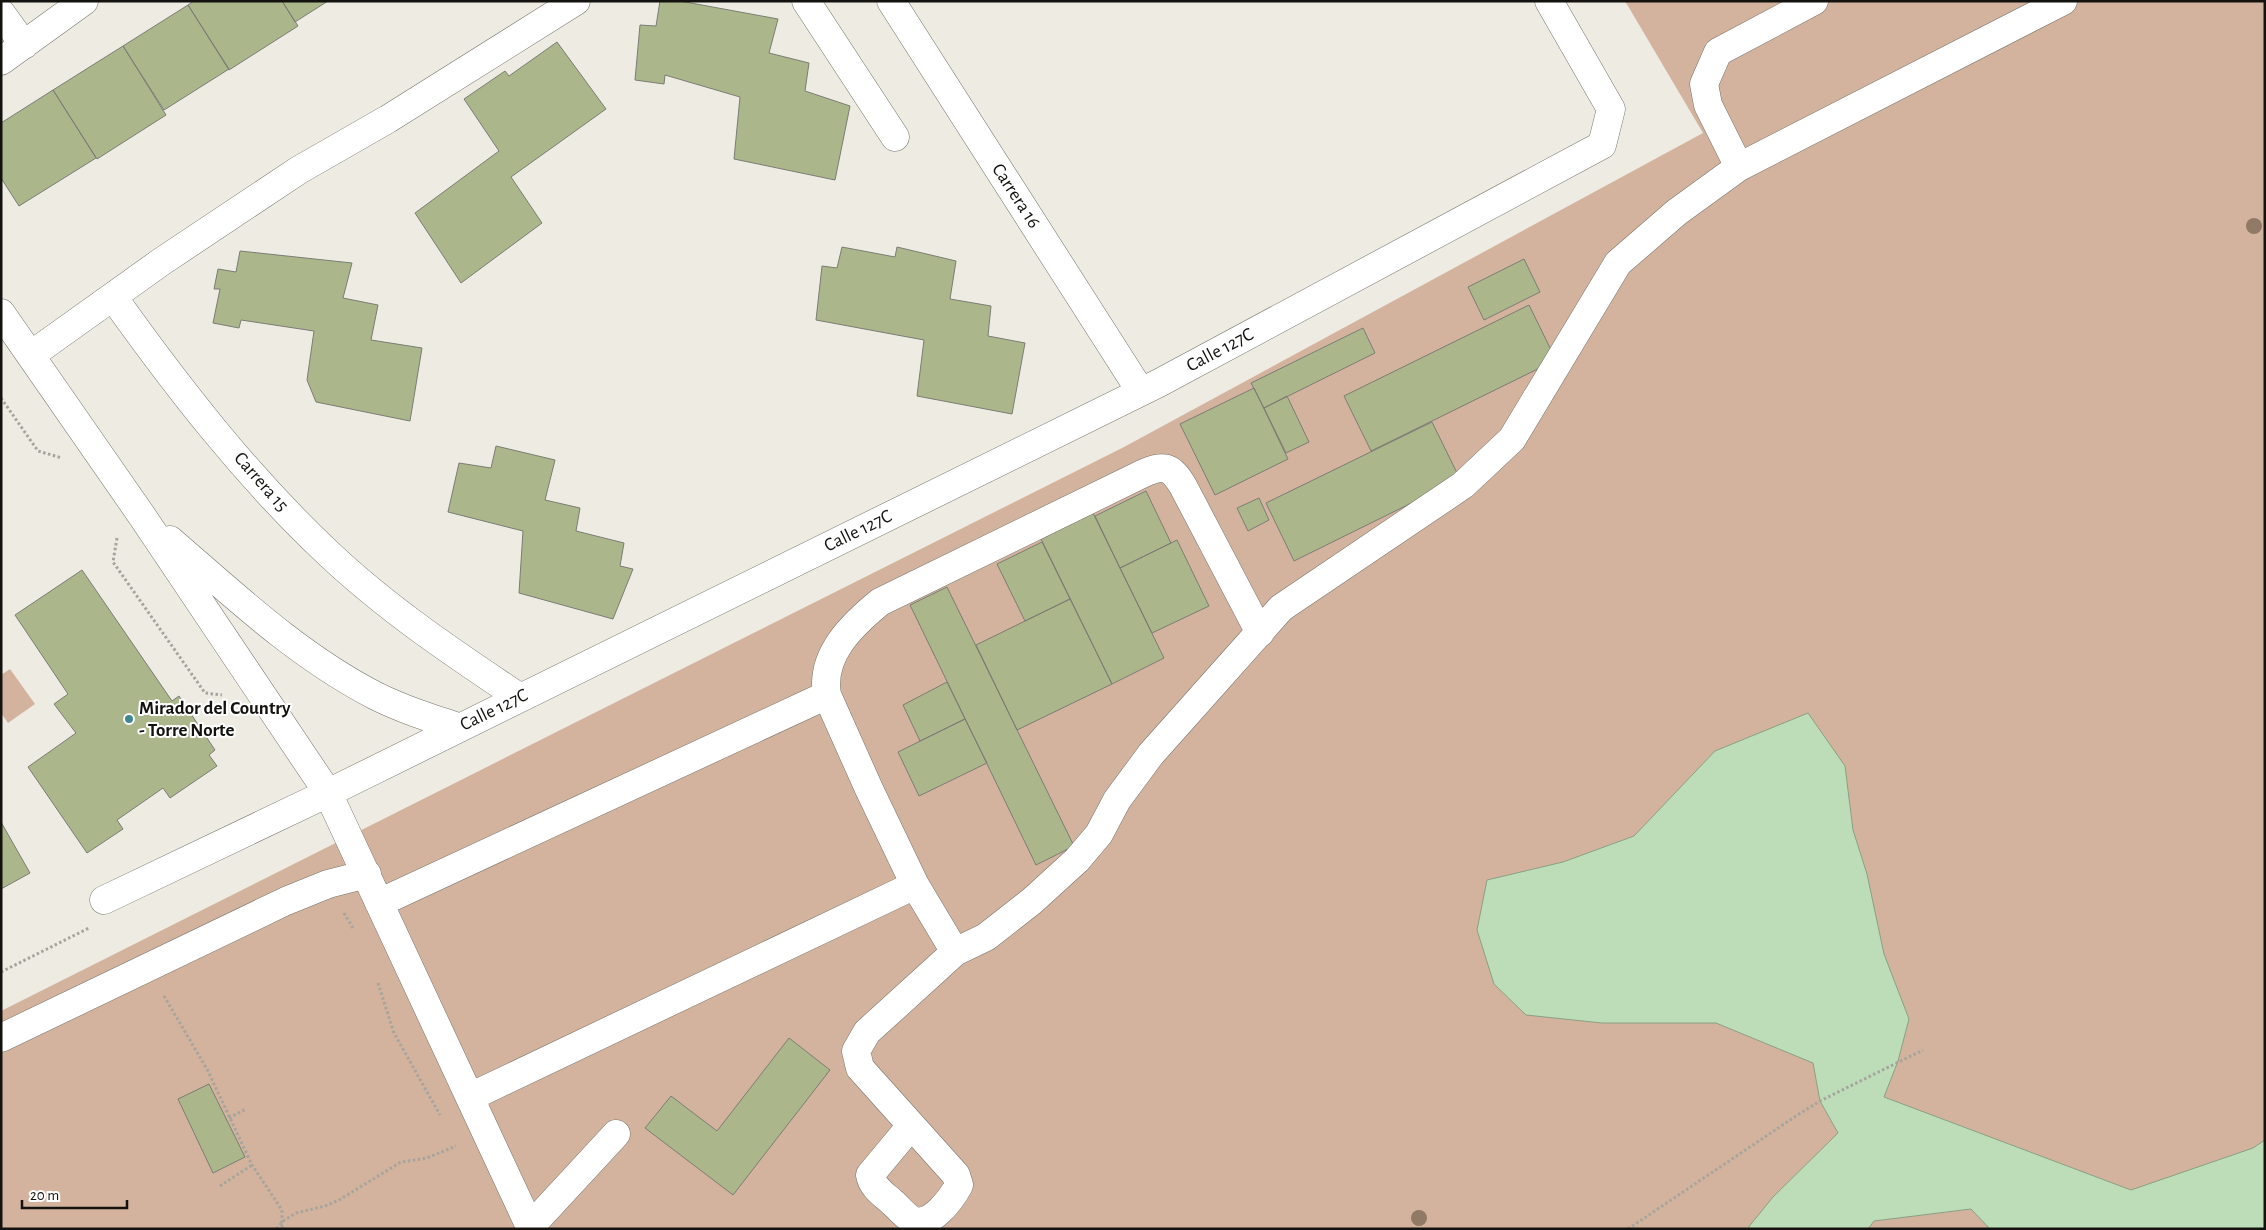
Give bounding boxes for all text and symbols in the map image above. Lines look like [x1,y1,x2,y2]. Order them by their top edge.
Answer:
street label: Carrera 16 [988,160,1044,232]
street label: Calle 127C [1183,324,1257,376]
street label: Carrera 15 [230,449,292,515]
street label: Calle 127C [821,506,895,556]
street label: Calle 127C [457,685,531,735]
place label: Mirador del Country - Torre Norte [139,699,291,740]
marker: Mirador del Country - Torre Norte [123,713,135,725]
scale bar [22,1178,128,1210]
text: 20 m [30,1188,59,1203]

